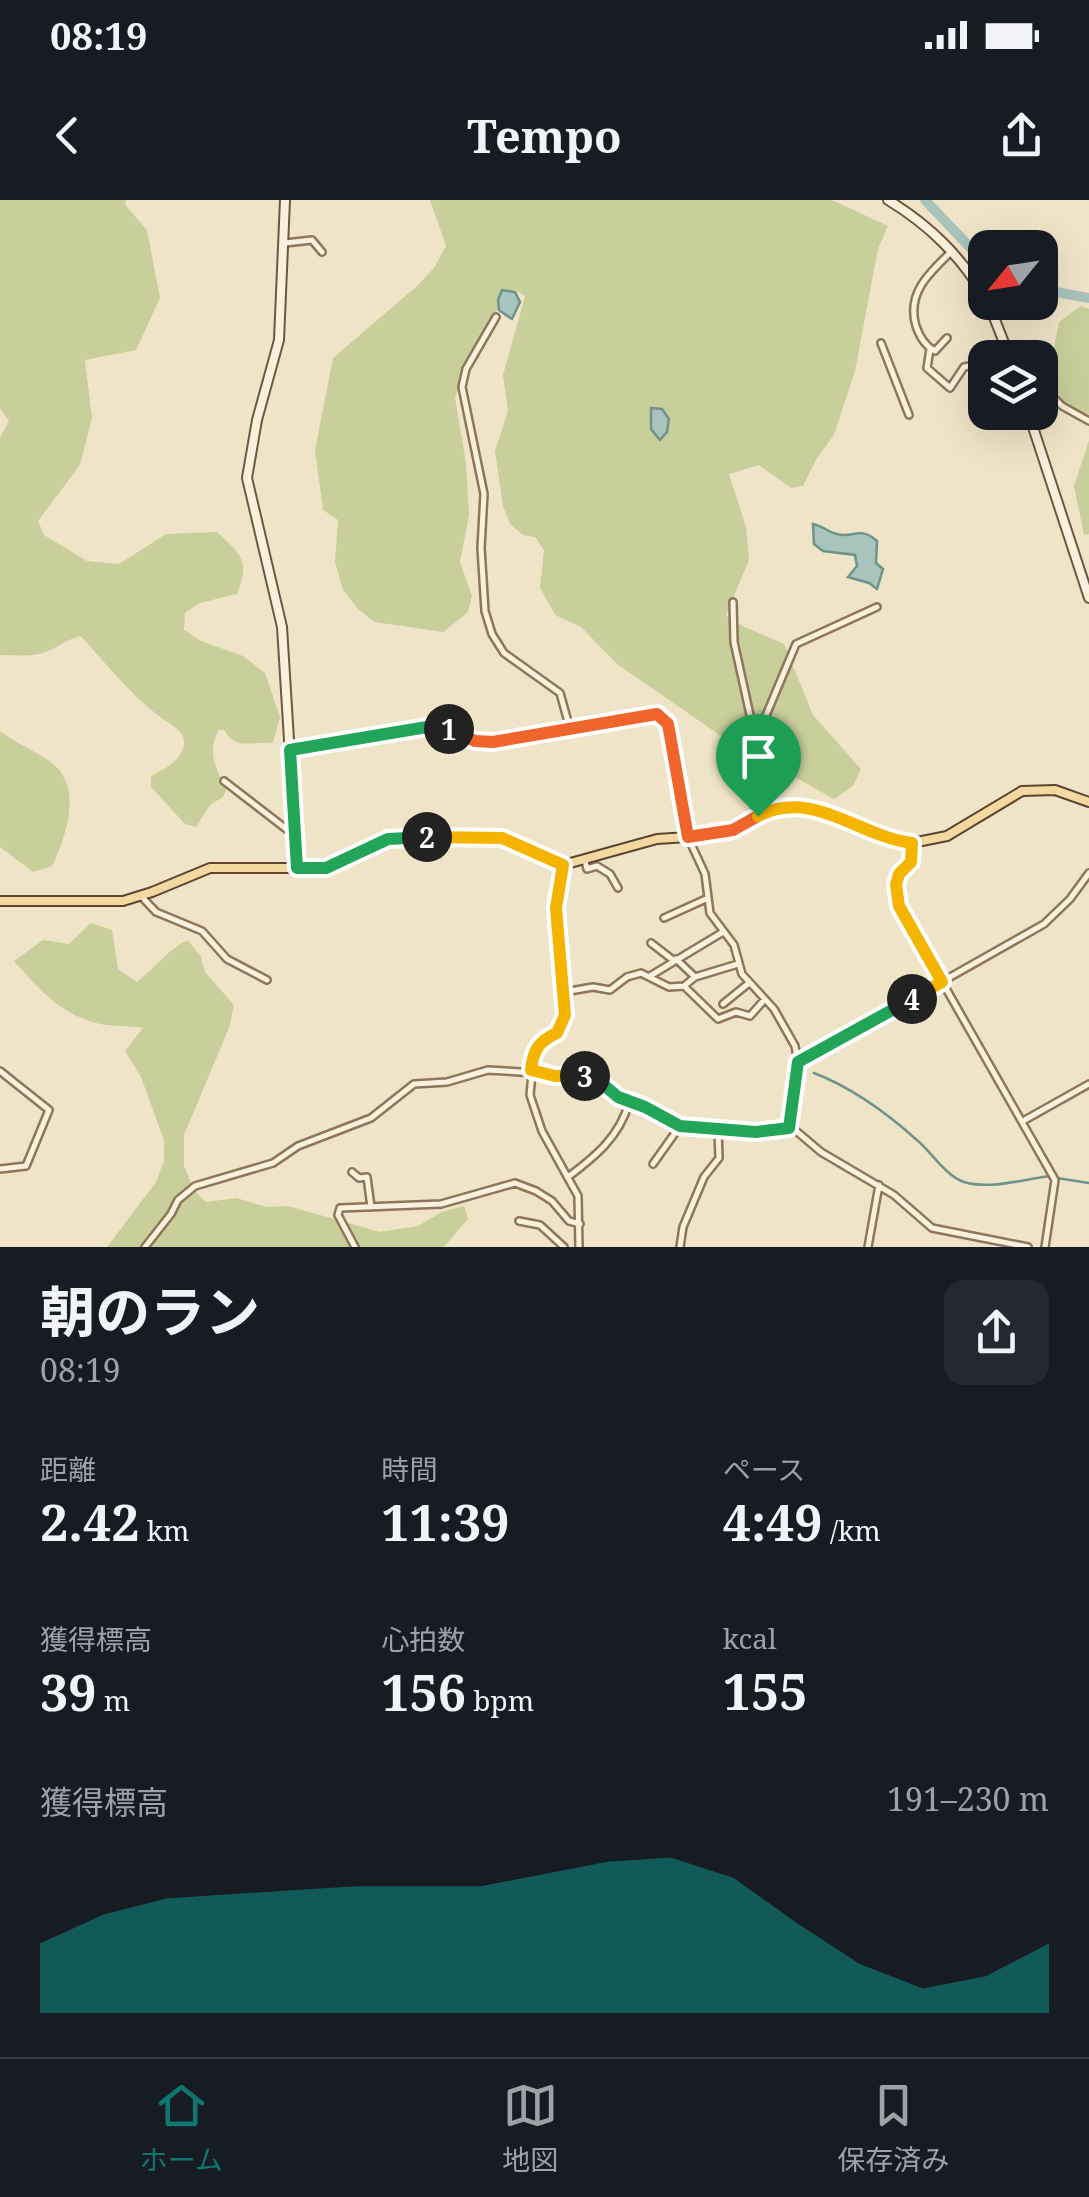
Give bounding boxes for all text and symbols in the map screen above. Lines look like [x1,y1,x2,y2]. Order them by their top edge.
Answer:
text: 08:19 [50,9,147,61]
text: Tempo [467,105,622,166]
icon: back [40,108,95,163]
icon: share [994,108,1049,163]
north arrow [968,230,1058,320]
map controls [968,230,1058,430]
button: layers [968,340,1058,430]
pin: 1 [424,704,474,754]
text: 1 [441,710,457,748]
pin [716,714,801,817]
icon: arrive [731,729,786,784]
pin: 2 [402,812,452,862]
text: 2 [419,818,435,856]
pin: 4 [887,974,937,1024]
text: 4 [904,980,920,1018]
pin: 3 [560,1051,610,1101]
text: 3 [577,1057,593,1095]
text: 朝のラン [40,1273,260,1348]
button: share [944,1280,1049,1385]
text: 08:19 [40,1348,121,1391]
text: 距離 [40,1450,96,1488]
text: 時間 [381,1450,437,1488]
text: ペース [723,1450,805,1488]
text: 2.42 [40,1488,139,1556]
text: 11:39 [381,1488,510,1556]
text: 4:49 [723,1488,823,1556]
text: km [139,1511,190,1549]
text: /km [823,1511,881,1549]
text: kcal [723,1619,777,1657]
text: 獲得標高 [40,1620,152,1658]
text: 心拍数 [381,1620,465,1658]
text: 155 [723,1657,807,1725]
text: 39 [40,1658,97,1726]
text: 156 [381,1658,466,1726]
text: m [97,1681,130,1719]
text: bpm [466,1681,534,1719]
text: 191–230 m [887,1777,1049,1820]
text: 獲得標高 [40,1780,168,1823]
tab: ホーム [140,2078,223,2178]
tab: 地図 [502,2078,558,2178]
tab: 保存済み [837,2078,949,2178]

